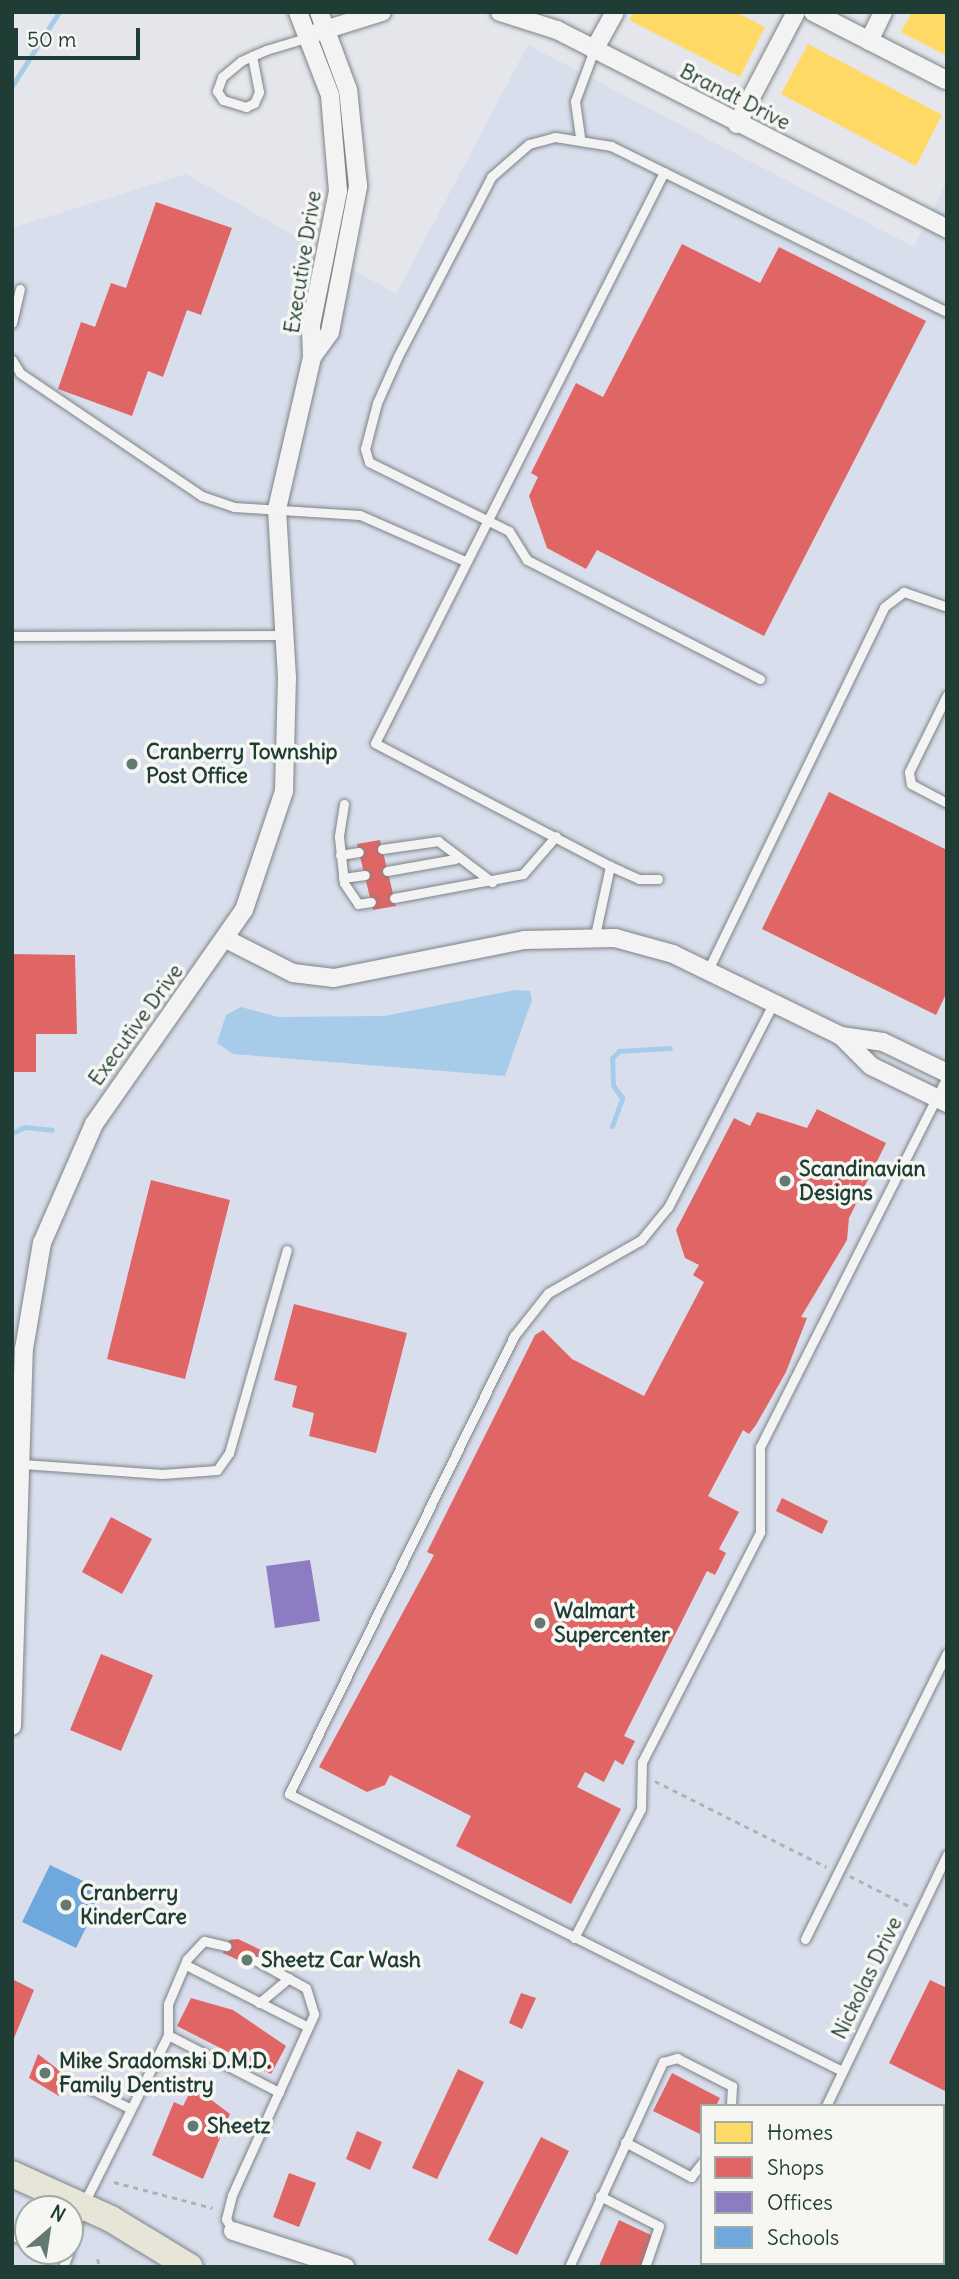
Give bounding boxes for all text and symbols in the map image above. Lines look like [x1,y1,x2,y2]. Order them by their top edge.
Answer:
scale bar [18,14,144,58]
text: 50 m [27,26,76,53]
street label: Brandt Drive [676,58,794,136]
street label: Executive Drive [279,189,327,335]
place label: Cranberry Township Post Office [146,739,338,789]
marker: Cranberry Township Post Office [124,756,140,772]
street label: Executive Drive [83,959,189,1091]
place label: Scandinavian Designs [799,1156,926,1206]
marker: Scandinavian Designs [777,1173,793,1189]
place label: Walmart Supercenter [554,1598,670,1648]
marker: Walmart Supercenter [532,1615,548,1631]
place label: Cranberry KinderCare [80,1880,187,1930]
marker: Cranberry KinderCare [58,1897,74,1913]
street label: Nickolas Drive [827,1913,907,2043]
place label: Sheetz Car Wash [261,1947,421,1973]
marker: Sheetz Car Wash [239,1952,255,1968]
place label: Mike Sradomski D.M.D. Family Dentistry [59,2048,271,2098]
marker: Mike Sradomski D.M.D. Family Dentistry [37,2065,53,2081]
legend [700,2104,945,2265]
place label: Sheetz [207,2113,271,2139]
marker: Sheetz [185,2118,201,2134]
text: Homes [767,2119,833,2146]
text: Shops [767,2154,824,2181]
text: Offices [767,2189,833,2216]
north arrow [14,2195,84,2265]
text: N [47,2200,70,2227]
text: Schools [767,2224,839,2251]

